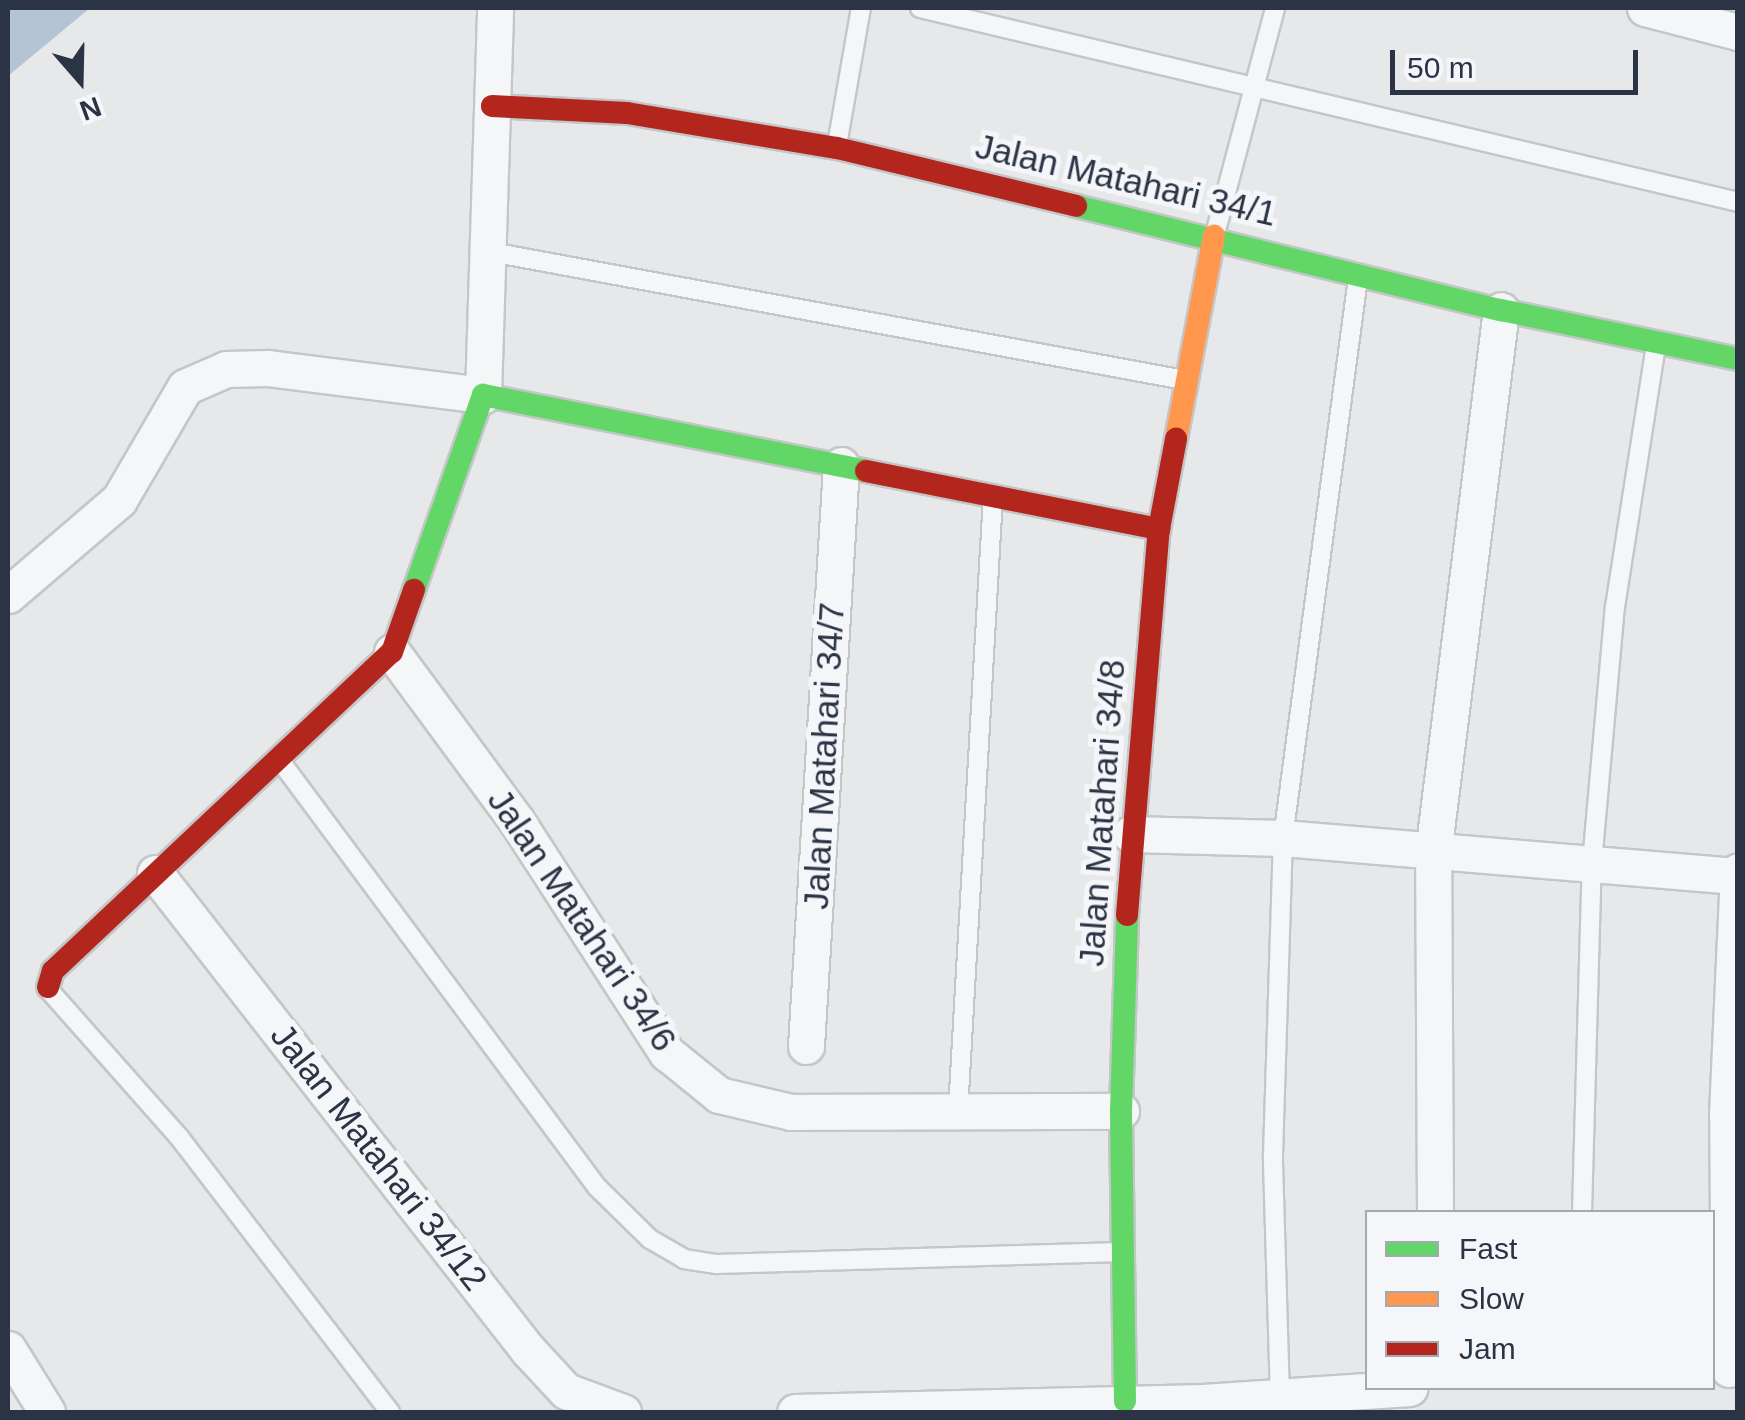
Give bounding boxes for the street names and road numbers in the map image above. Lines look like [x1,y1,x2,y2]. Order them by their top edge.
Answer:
street label: Jalan Matahari 34/1 [972,125,1280,235]
street label: Jalan Matahari 34/7 [795,601,853,911]
street label: Jalan Matahari 34/8 [1070,658,1134,968]
street label: Jalan Matahari 34/6 [479,781,685,1059]
street label: Jalan Matahari 34/12 [262,1015,496,1299]

